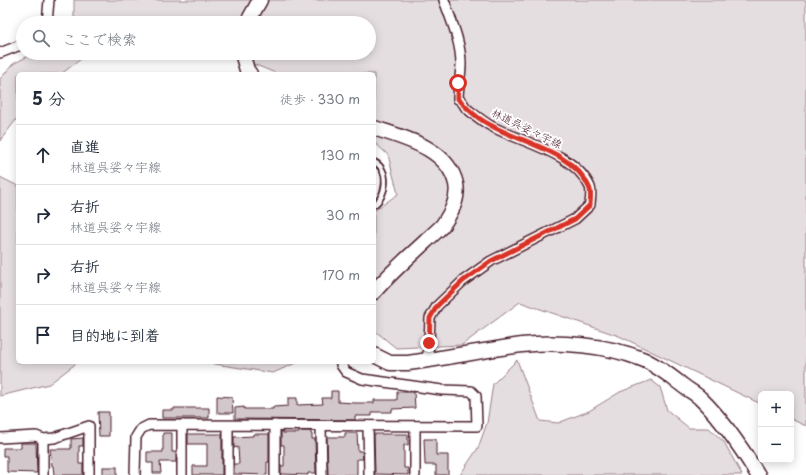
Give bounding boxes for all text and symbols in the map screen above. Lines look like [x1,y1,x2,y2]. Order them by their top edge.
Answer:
search box [16,16,376,60]
icon: search [30,27,52,49]
text: ここで検索 [62,27,137,50]
route start [449,74,467,92]
text: 5 分 [32,85,65,111]
text: 徒歩 · 330 m [280,89,360,108]
street label: 林道呉娑々宇線 [489,103,565,153]
text: 直進 [70,134,100,157]
icon: ahead [32,144,54,166]
text: 130 m [321,145,360,164]
text: 林道呉娑々宇線 [70,157,161,176]
text: 右折 [70,194,100,217]
icon: right [32,204,54,226]
text: 30 m [326,205,360,224]
text: 林道呉娑々宇線 [70,217,161,236]
text: 右折 [70,254,100,277]
icon: right [32,264,54,286]
text: 170 m [322,265,360,284]
text: 林道呉娑々宇線 [70,277,161,296]
text: 目的地に到着 [70,323,160,346]
icon: arrive [32,324,54,346]
route end [420,334,438,352]
map controls [758,391,794,463]
button: + [758,391,794,427]
button: − [758,427,794,463]

